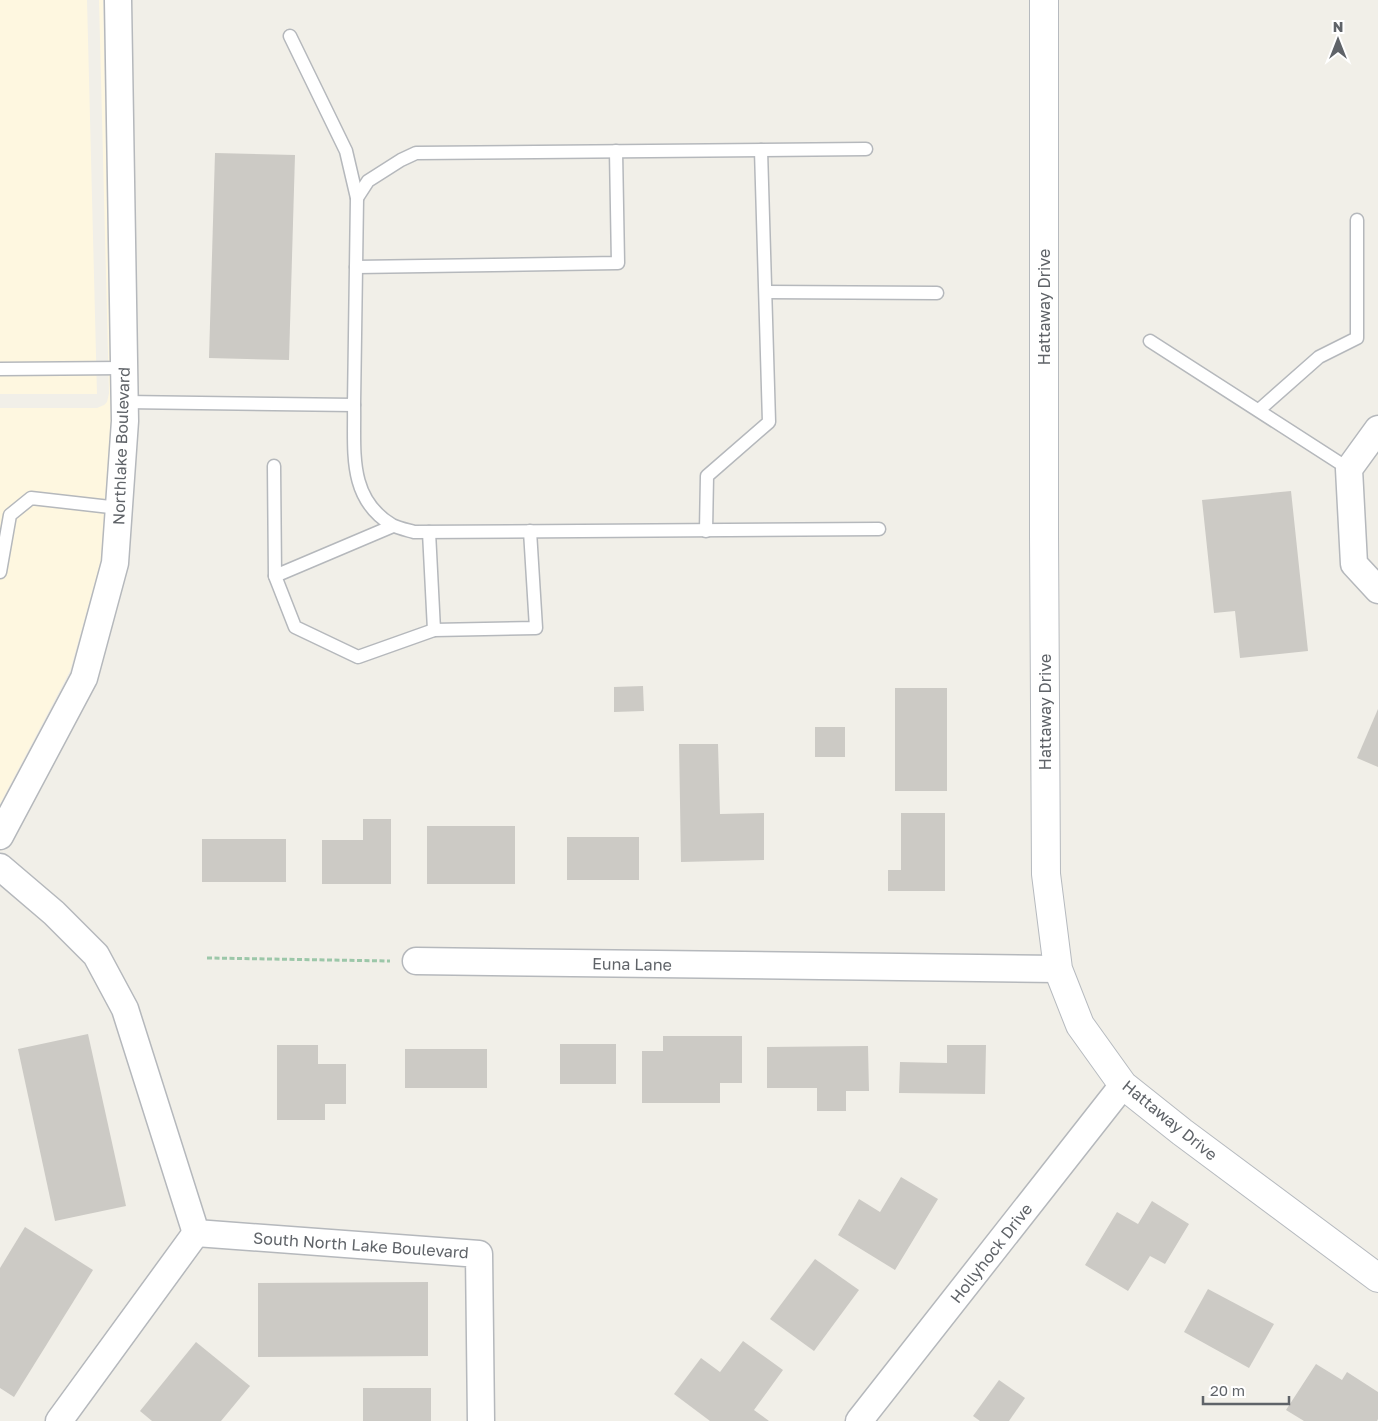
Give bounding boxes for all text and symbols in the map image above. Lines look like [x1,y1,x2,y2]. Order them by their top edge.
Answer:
north arrow [1313,15,1363,65]
text: N [1333,18,1343,35]
street label: Hattaway Drive [1034,249,1054,365]
street label: Northlake Boulevard [108,367,134,525]
street label: Hattaway Drive [1035,654,1055,770]
street label: Euna Lane [592,953,672,975]
street label: Hattaway Drive [1118,1076,1222,1164]
street label: Hollyhock Drive [946,1199,1036,1307]
street label: South North Lake Boulevard [253,1227,469,1263]
scale bar [1203,1374,1289,1406]
text: 20 m [1210,1381,1245,1399]

